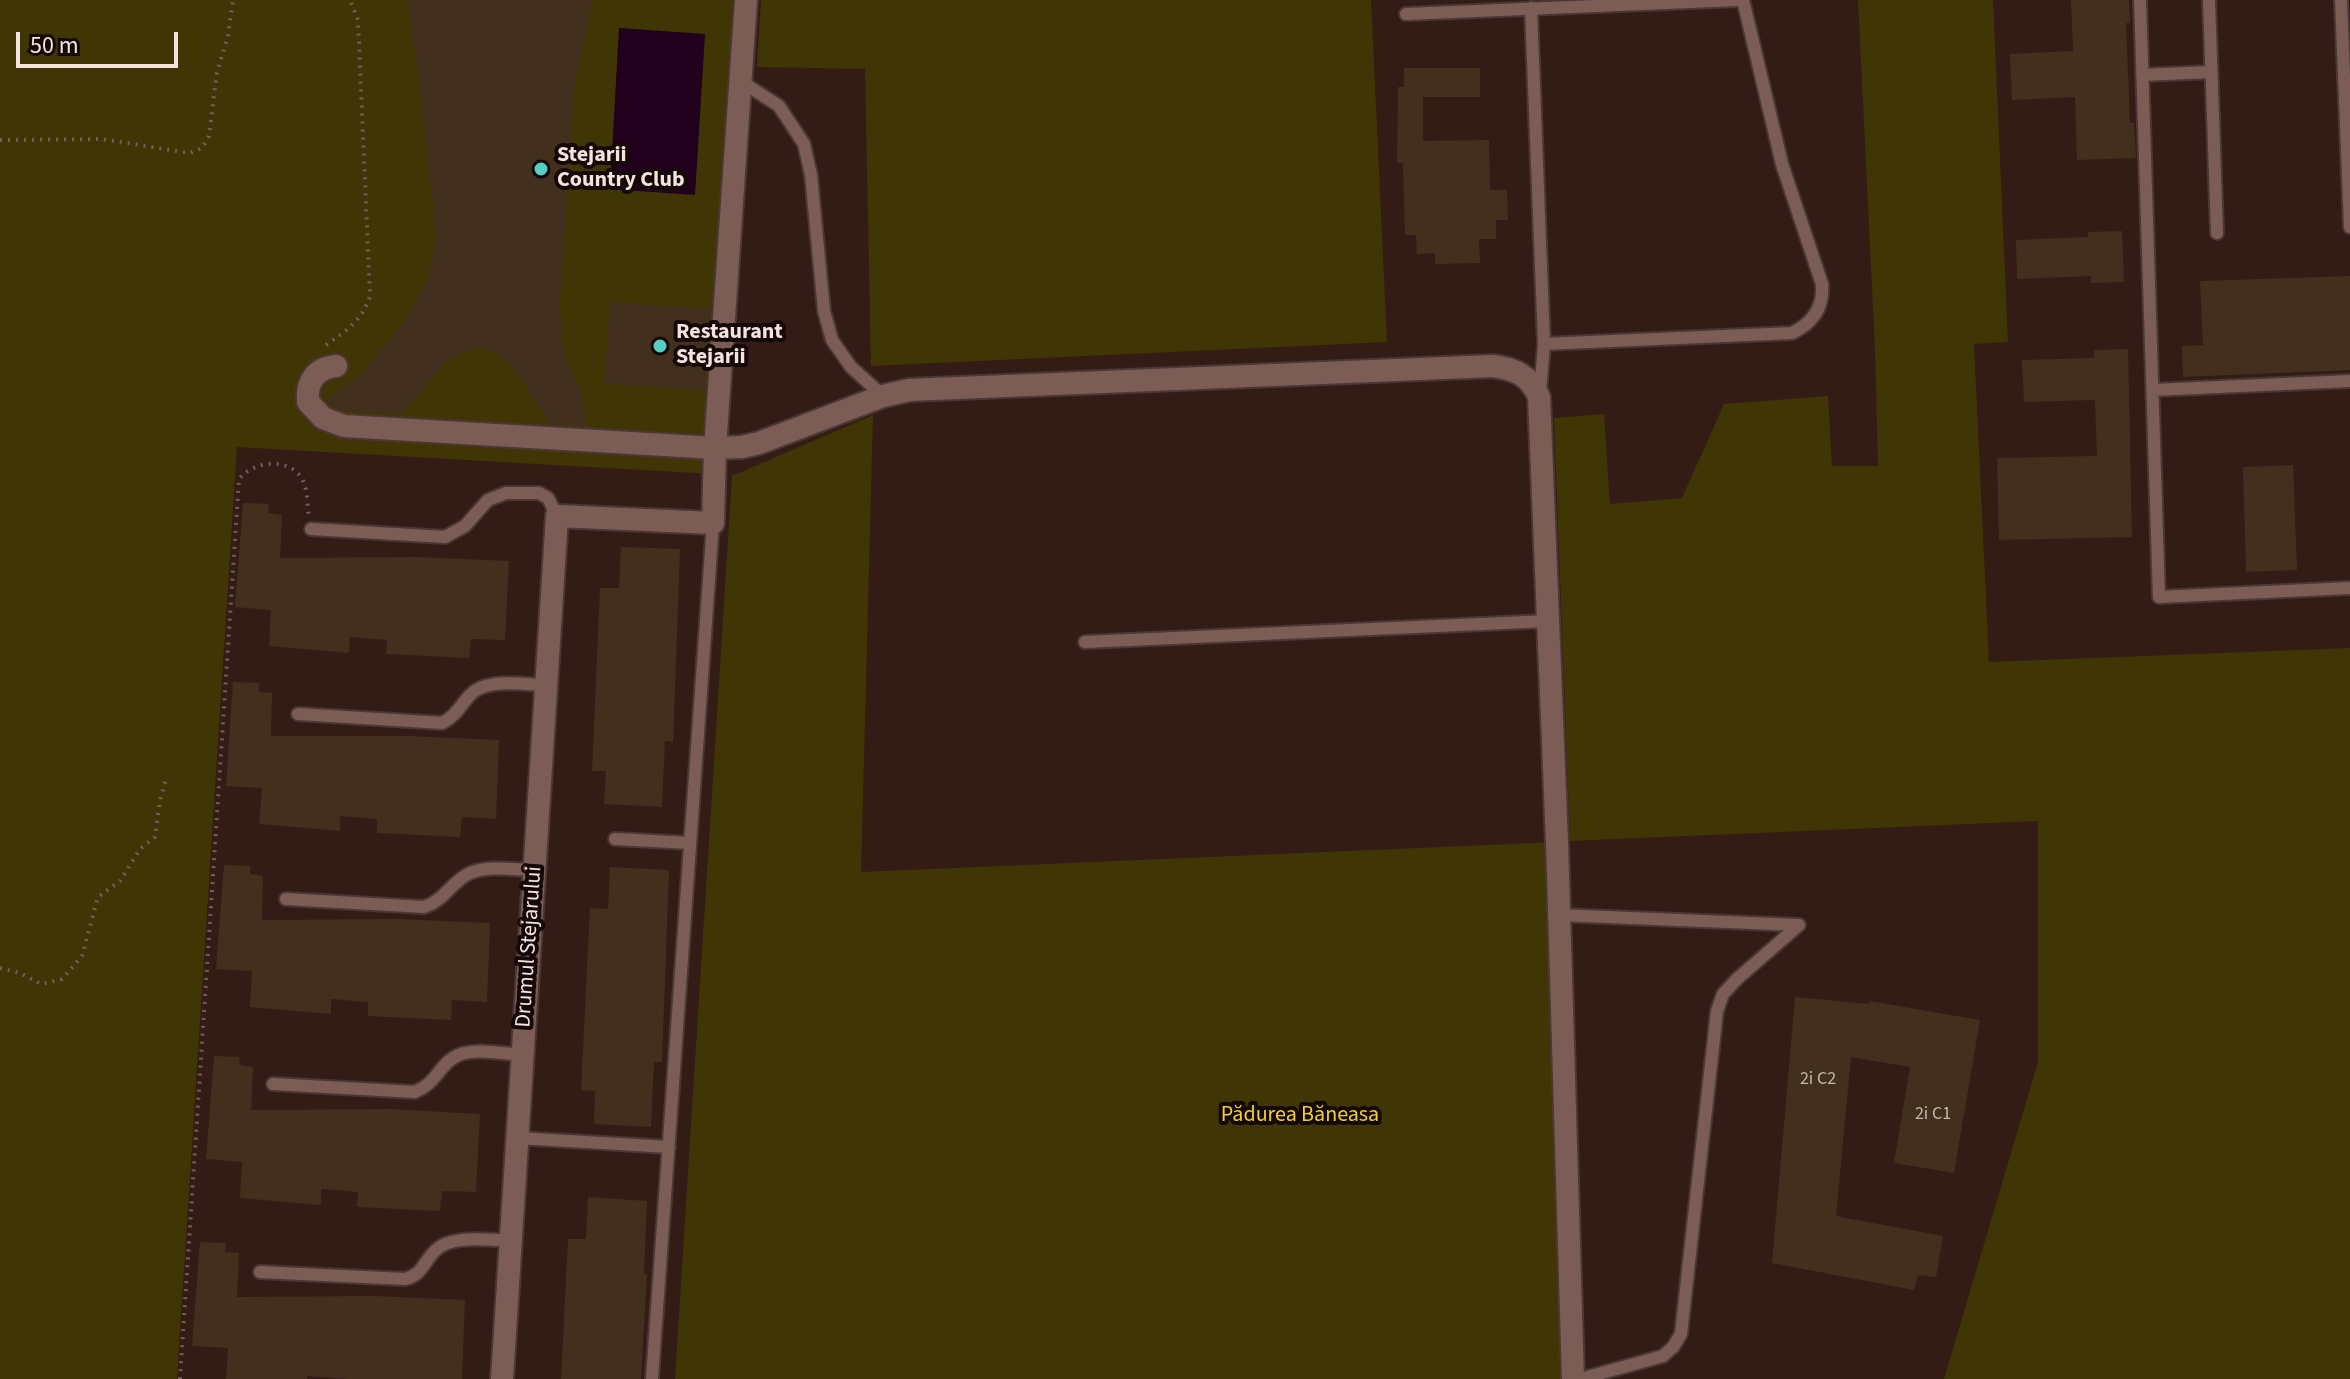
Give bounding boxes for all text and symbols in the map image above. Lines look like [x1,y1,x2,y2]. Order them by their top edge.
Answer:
scale bar [20,16,182,66]
text: 50 m [30,28,79,63]
place label: Stejarii Country Club [557,143,684,194]
marker: Stejarii Country Club [532,160,550,178]
place label: Restaurant Stejarii [676,320,783,372]
marker: Restaurant Stejarii [651,337,669,355]
street label: Drumul Stejarului [511,865,549,1029]
house number: 2i C2 [1800,1069,1836,1091]
park label: Pădurea Băneasa [1221,1103,1379,1129]
house number: 2i C1 [1915,1104,1951,1126]

